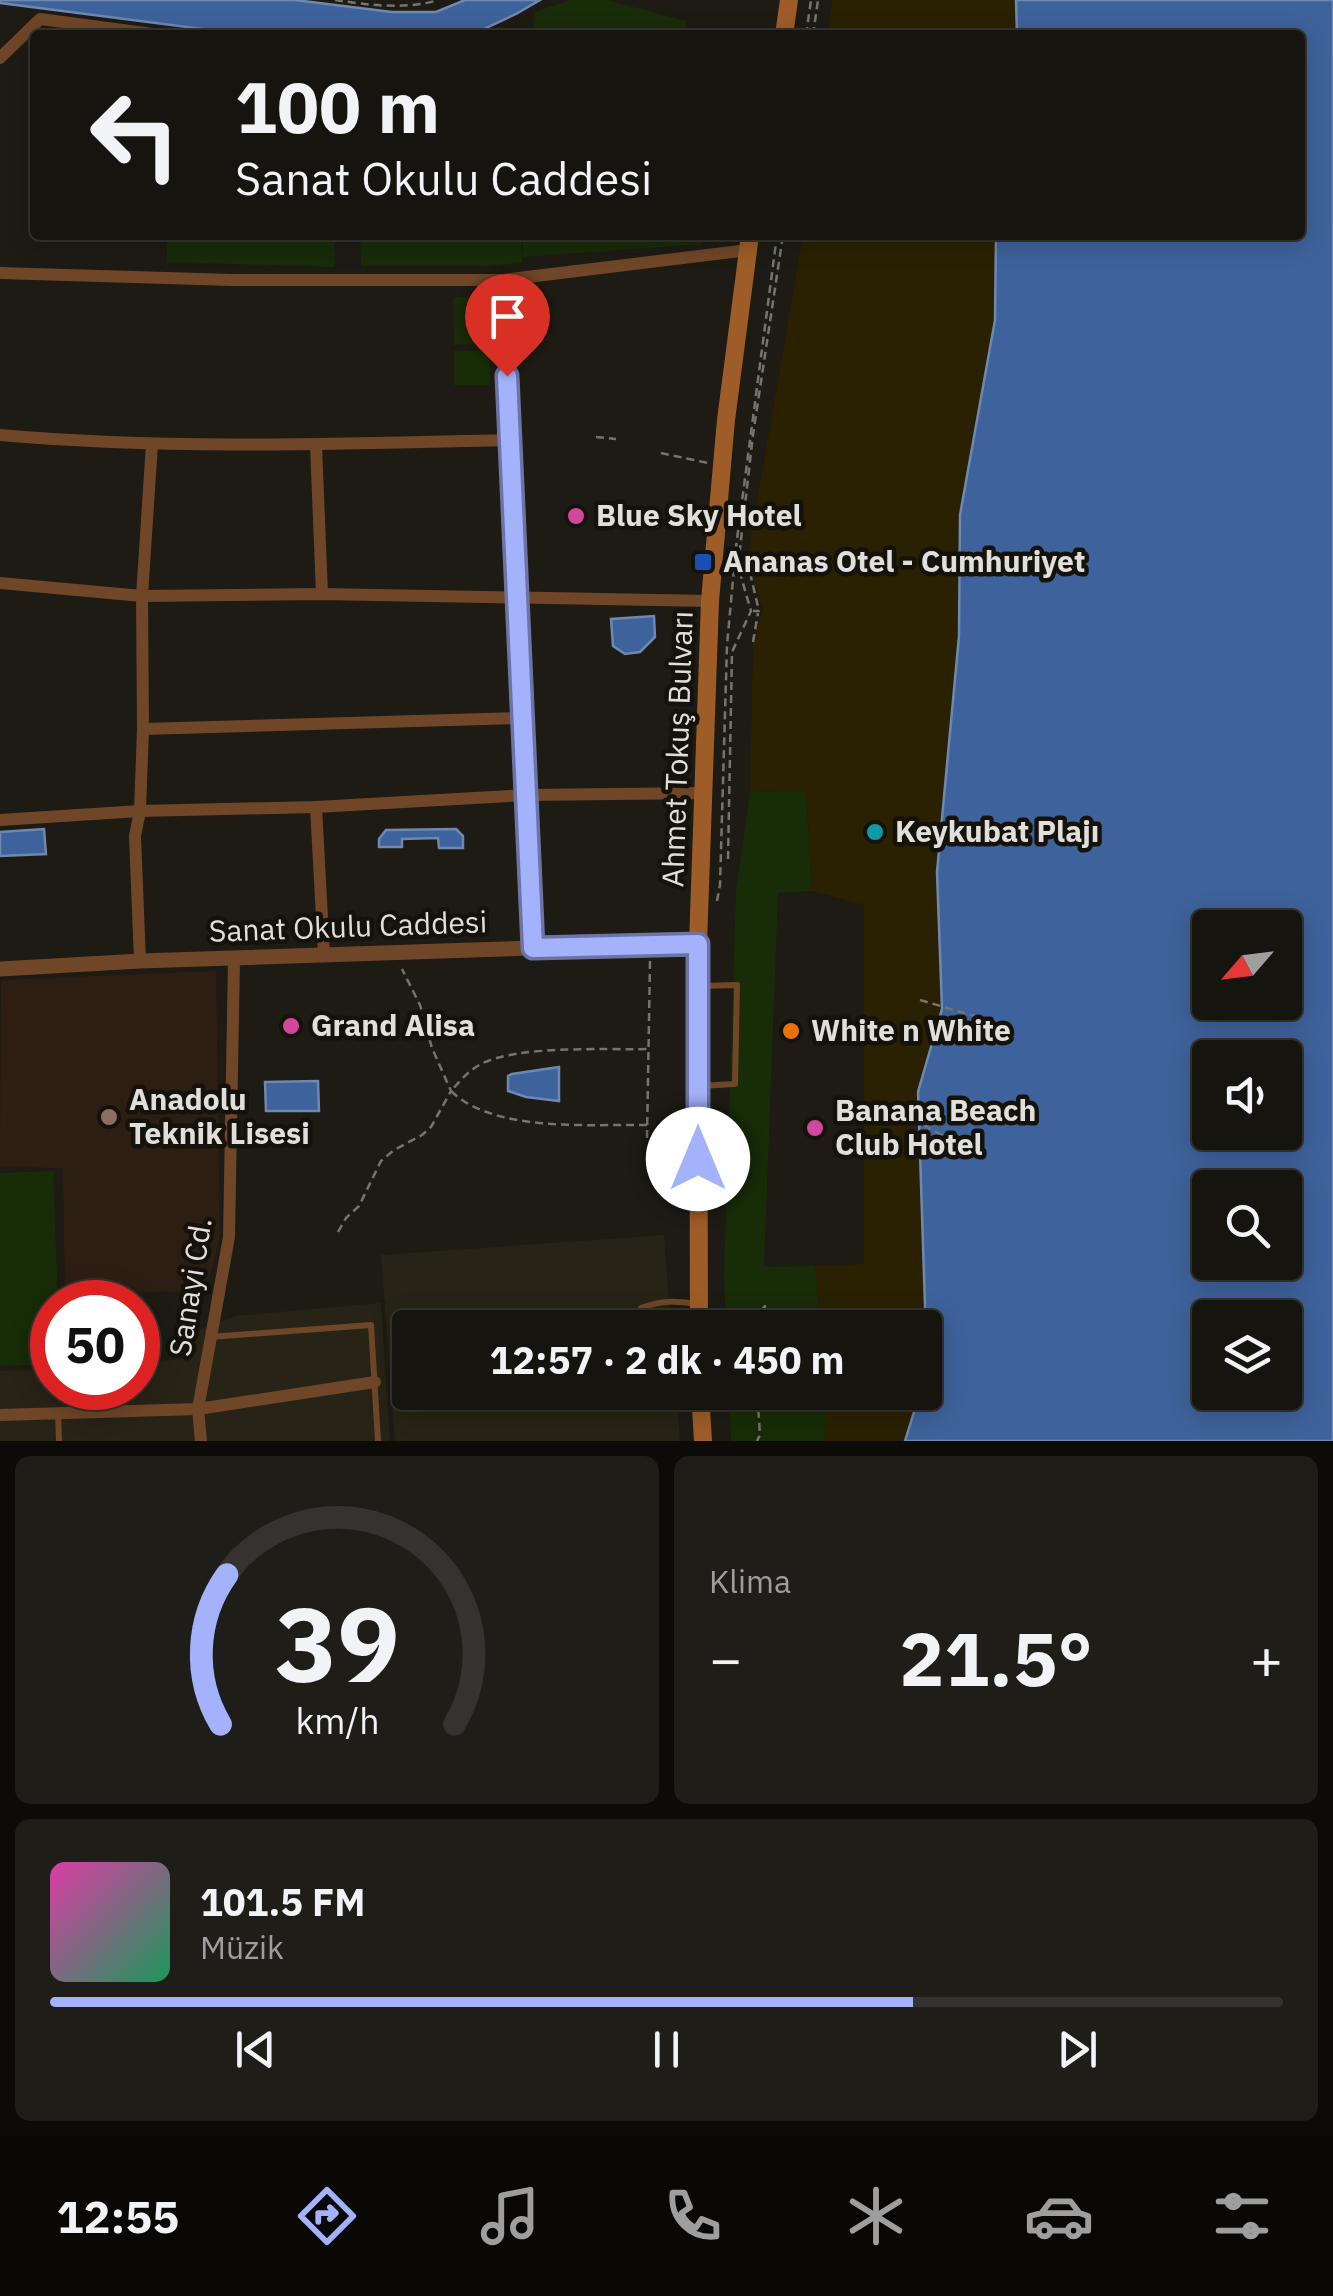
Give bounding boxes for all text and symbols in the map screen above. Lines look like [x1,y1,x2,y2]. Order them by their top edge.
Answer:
text: 100 m [235,61,440,152]
icon: left [70,70,200,200]
text: Sanat Okulu Caddesi [235,149,652,207]
pin [465,274,550,377]
icon: arrive [480,289,535,344]
place label: Blue Sky Hotel [596,495,802,534]
marker: Blue Sky Hotel [565,505,587,527]
place label: Ananas Otel - Cumhuriyet [723,541,1085,580]
marker: Ananas Otel - Cumhuriyet [692,551,714,573]
street label: Ahmet Tokuş Bulvarı [652,610,701,888]
place label: Keykubat Plajı [895,811,1099,850]
marker: Keykubat Plajı [864,821,886,843]
street label: Sanat Okulu Caddesi [208,901,488,950]
north arrow [1192,910,1302,1020]
map controls [1192,910,1302,1410]
place label: Grand Alisa [311,1005,475,1044]
place label: White n White [811,1010,1011,1049]
marker: Grand Alisa [280,1015,302,1037]
marker: White n White [780,1020,802,1042]
button: sound [1192,1040,1302,1150]
place label: Anadolu Teknik Lisesi [129,1079,310,1152]
place label: Banana Beach Club Hotel [835,1090,1036,1163]
marker: Anadolu Teknik Lisesi [98,1106,120,1128]
position arrow [646,1107,750,1211]
marker: Banana Beach Club Hotel [804,1117,826,1139]
button: search [1192,1170,1302,1280]
street label: Sanayi Cd. [159,1215,220,1359]
speed limit sign: 50 [30,1280,160,1410]
button: layers [1192,1300,1302,1410]
text: 12:57 · 2 dk · 450 m [490,1335,844,1384]
text: Klima [709,1560,791,1602]
text: 39 [275,1575,399,1711]
text: 21.5° [899,1609,1093,1707]
text: − [709,1623,742,1694]
text: + [1250,1623,1283,1694]
text: km/h [295,1697,379,1744]
text: 101.5 FM [200,1877,365,1926]
text: Müzik [200,1926,284,1968]
icon: previous [228,2022,283,2077]
icon: pause [639,2022,694,2077]
icon: next [1050,2022,1105,2077]
icon: directions [292,2181,362,2251]
icon: music [475,2181,545,2251]
icon: phone [658,2181,728,2251]
icon: climate [841,2181,911,2251]
icon: car [1024,2181,1094,2251]
icon: filters [1207,2181,1277,2251]
text: 12:55 [56,2187,179,2245]

